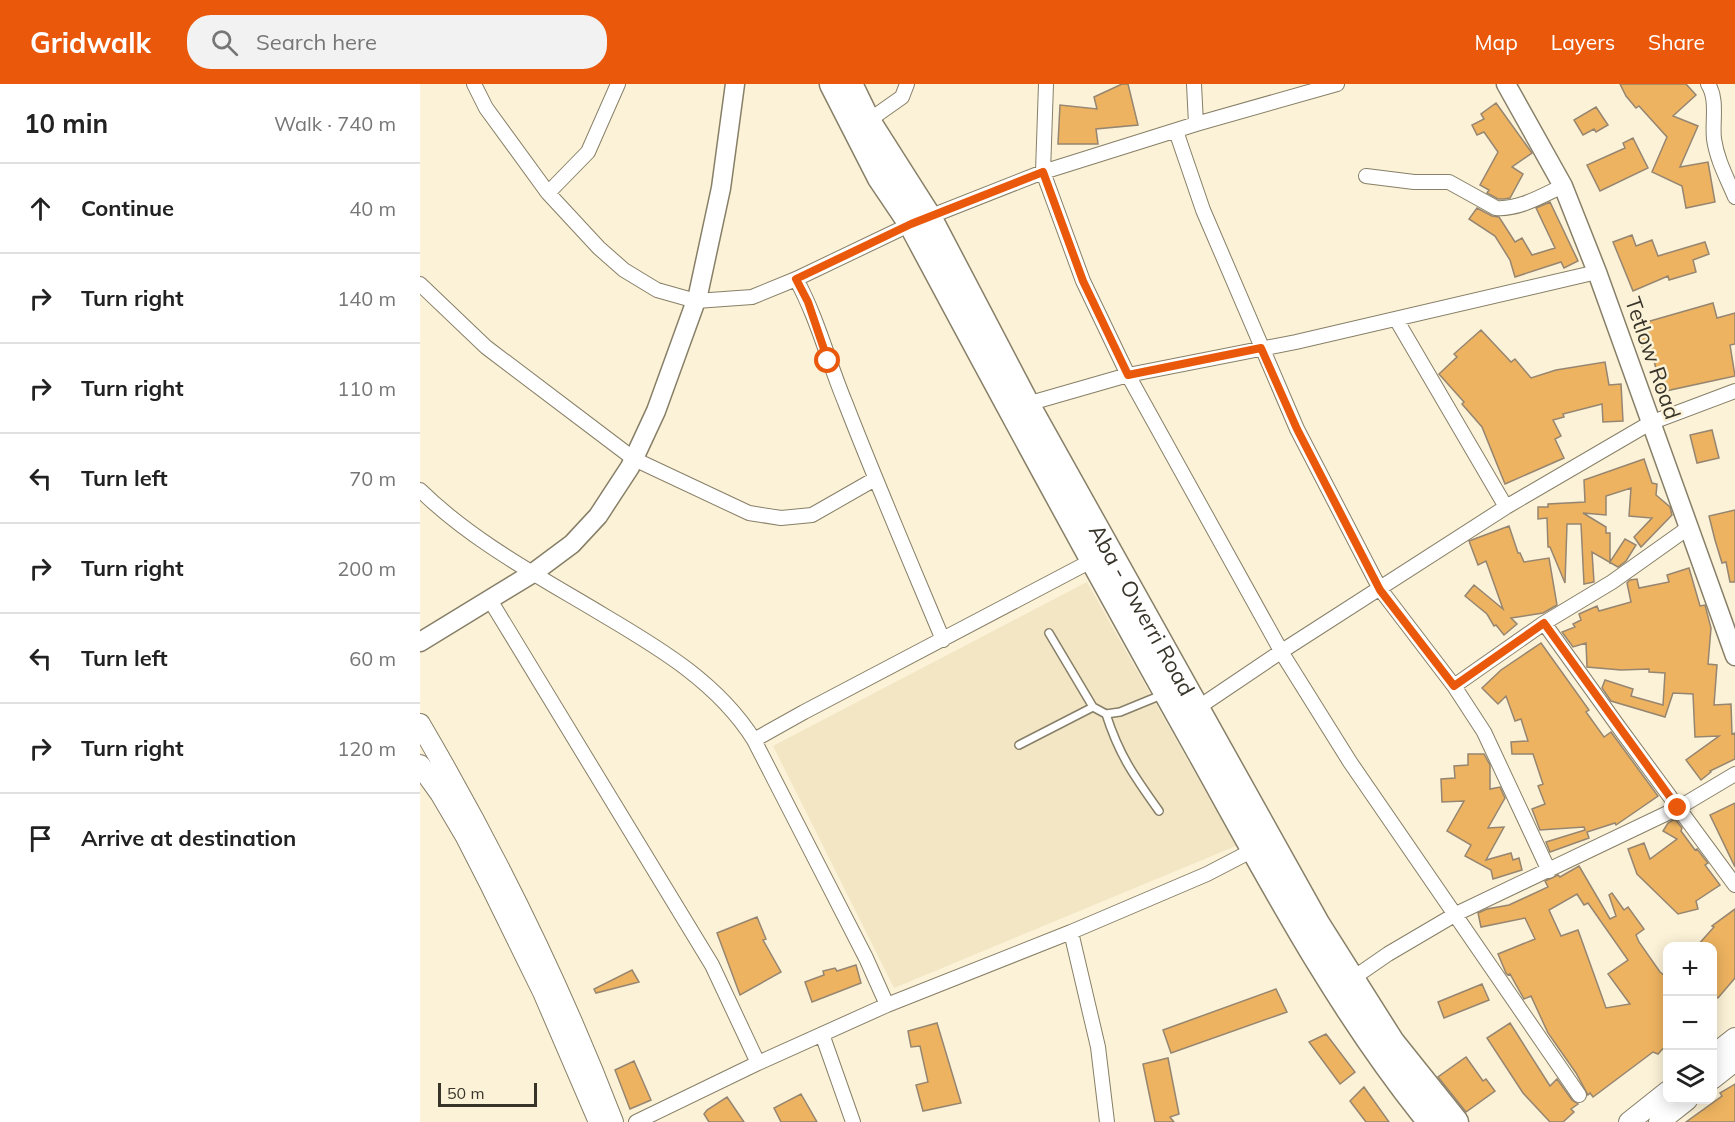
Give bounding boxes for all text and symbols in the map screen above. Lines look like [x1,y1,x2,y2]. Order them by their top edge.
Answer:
search box [187,15,607,69]
text: Gridwalk [30,25,151,60]
icon: search [208,26,241,59]
text: Search here [256,28,377,56]
text: Map [1475,29,1518,55]
text: Layers [1551,29,1615,55]
text: Share [1648,29,1705,55]
text: 10 min [24,107,108,140]
text: Walk · 740 m [274,111,396,136]
icon: ahead [24,192,57,225]
text: Continue [81,194,174,222]
text: 40 m [349,196,396,221]
icon: right [24,282,57,315]
text: Turn right [81,284,184,312]
text: 140 m [337,286,396,311]
street label: Tetlow Road [1619,293,1687,423]
route start [814,347,840,373]
icon: right [24,372,57,405]
text: Turn right [81,374,184,402]
text: 110 m [337,376,396,401]
icon: left [24,462,57,495]
text: Turn left [81,464,168,492]
text: 70 m [349,466,396,491]
street label: Aba - Owerri Road [1083,519,1201,701]
icon: right [24,552,57,585]
text: Turn right [81,554,184,582]
text: 200 m [337,556,396,581]
icon: left [24,642,57,675]
text: Turn left [81,644,168,672]
text: 60 m [349,646,396,671]
icon: right [24,732,57,765]
text: Turn right [81,734,184,762]
text: 120 m [337,736,396,761]
route end [1664,794,1690,820]
icon: arrive [24,822,57,855]
text: Arrive at destination [81,824,296,852]
map controls [1663,942,1717,1104]
button: + [1663,942,1717,996]
button: − [1663,996,1717,1050]
button: layers [1663,1050,1717,1104]
scale bar [438,1080,537,1108]
text: 50 m [447,1083,484,1103]

